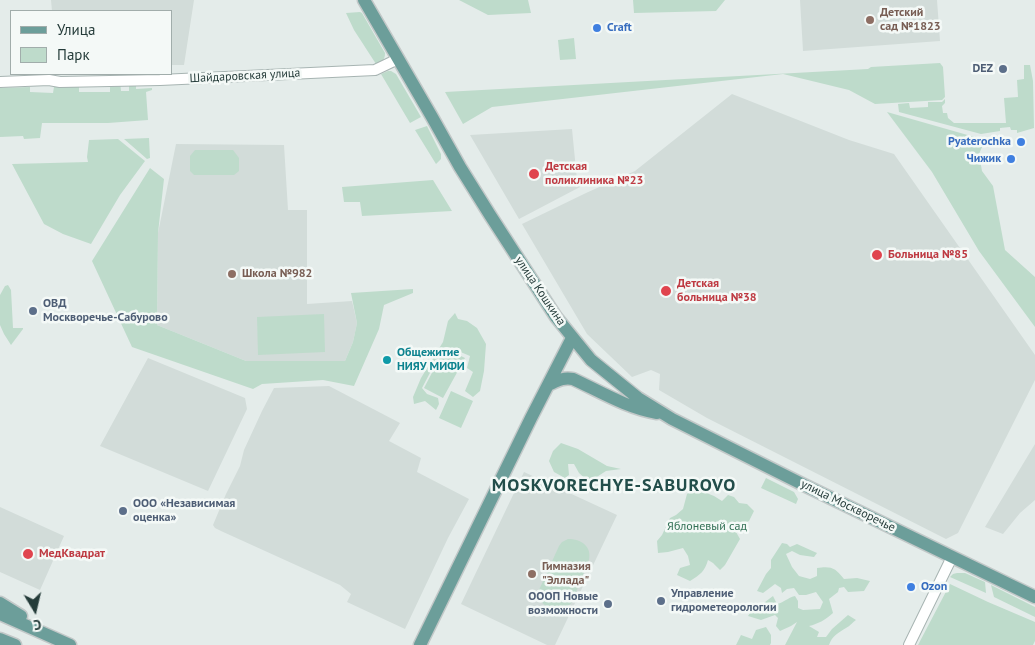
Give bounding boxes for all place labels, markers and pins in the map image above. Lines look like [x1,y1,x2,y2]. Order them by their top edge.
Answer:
place label: Детский сад №1823 [880,6,941,34]
marker: Детский сад №1823 [864,14,876,26]
place label: Craft [607,21,632,35]
marker: Craft [591,22,603,34]
place label: DEZ [973,62,993,76]
marker: DEZ [997,63,1009,75]
place label: Pyaterochka [948,135,1011,149]
marker: Pyaterochka [1015,136,1027,148]
place label: Чижик [966,152,1001,166]
marker: Чижик [1005,153,1017,165]
place label: Детская поликлиника №23 [545,160,643,188]
marker: Детская поликлиника №23 [527,167,541,181]
marker: Больница №85 [870,248,884,262]
place label: Больница №85 [888,248,968,262]
place label: Школа №982 [242,267,312,281]
marker: Школа №982 [226,268,238,280]
place label: Детская больница №38 [677,277,757,305]
marker: Детская больница №38 [659,284,673,298]
place label: ОВД Москворечье-Сабурово [43,297,168,325]
marker: ОВД Москворечье-Сабурово [27,305,39,317]
place label: Общежитие НИЯУ МИФИ [397,346,465,374]
marker: Общежитие НИЯУ МИФИ [381,354,393,366]
place label: ООО «Независимая оценка» [133,497,235,525]
marker: ООО «Независимая оценка» [117,505,129,517]
marker: МедКвадрат [21,547,35,561]
place label: МедКвадрат [39,547,105,561]
place label: Гимназия "Эллада" [542,560,591,588]
marker: Гимназия "Эллада" [526,568,538,580]
place label: Ozon [921,580,947,594]
marker: Ozon [905,581,917,593]
place label: Управление гидрометеорологии [671,587,776,615]
place label: ОООП Новые возможности [528,590,598,618]
marker: Управление гидрометеорологии [655,595,667,607]
marker: ОООП Новые возможности [602,598,614,610]

